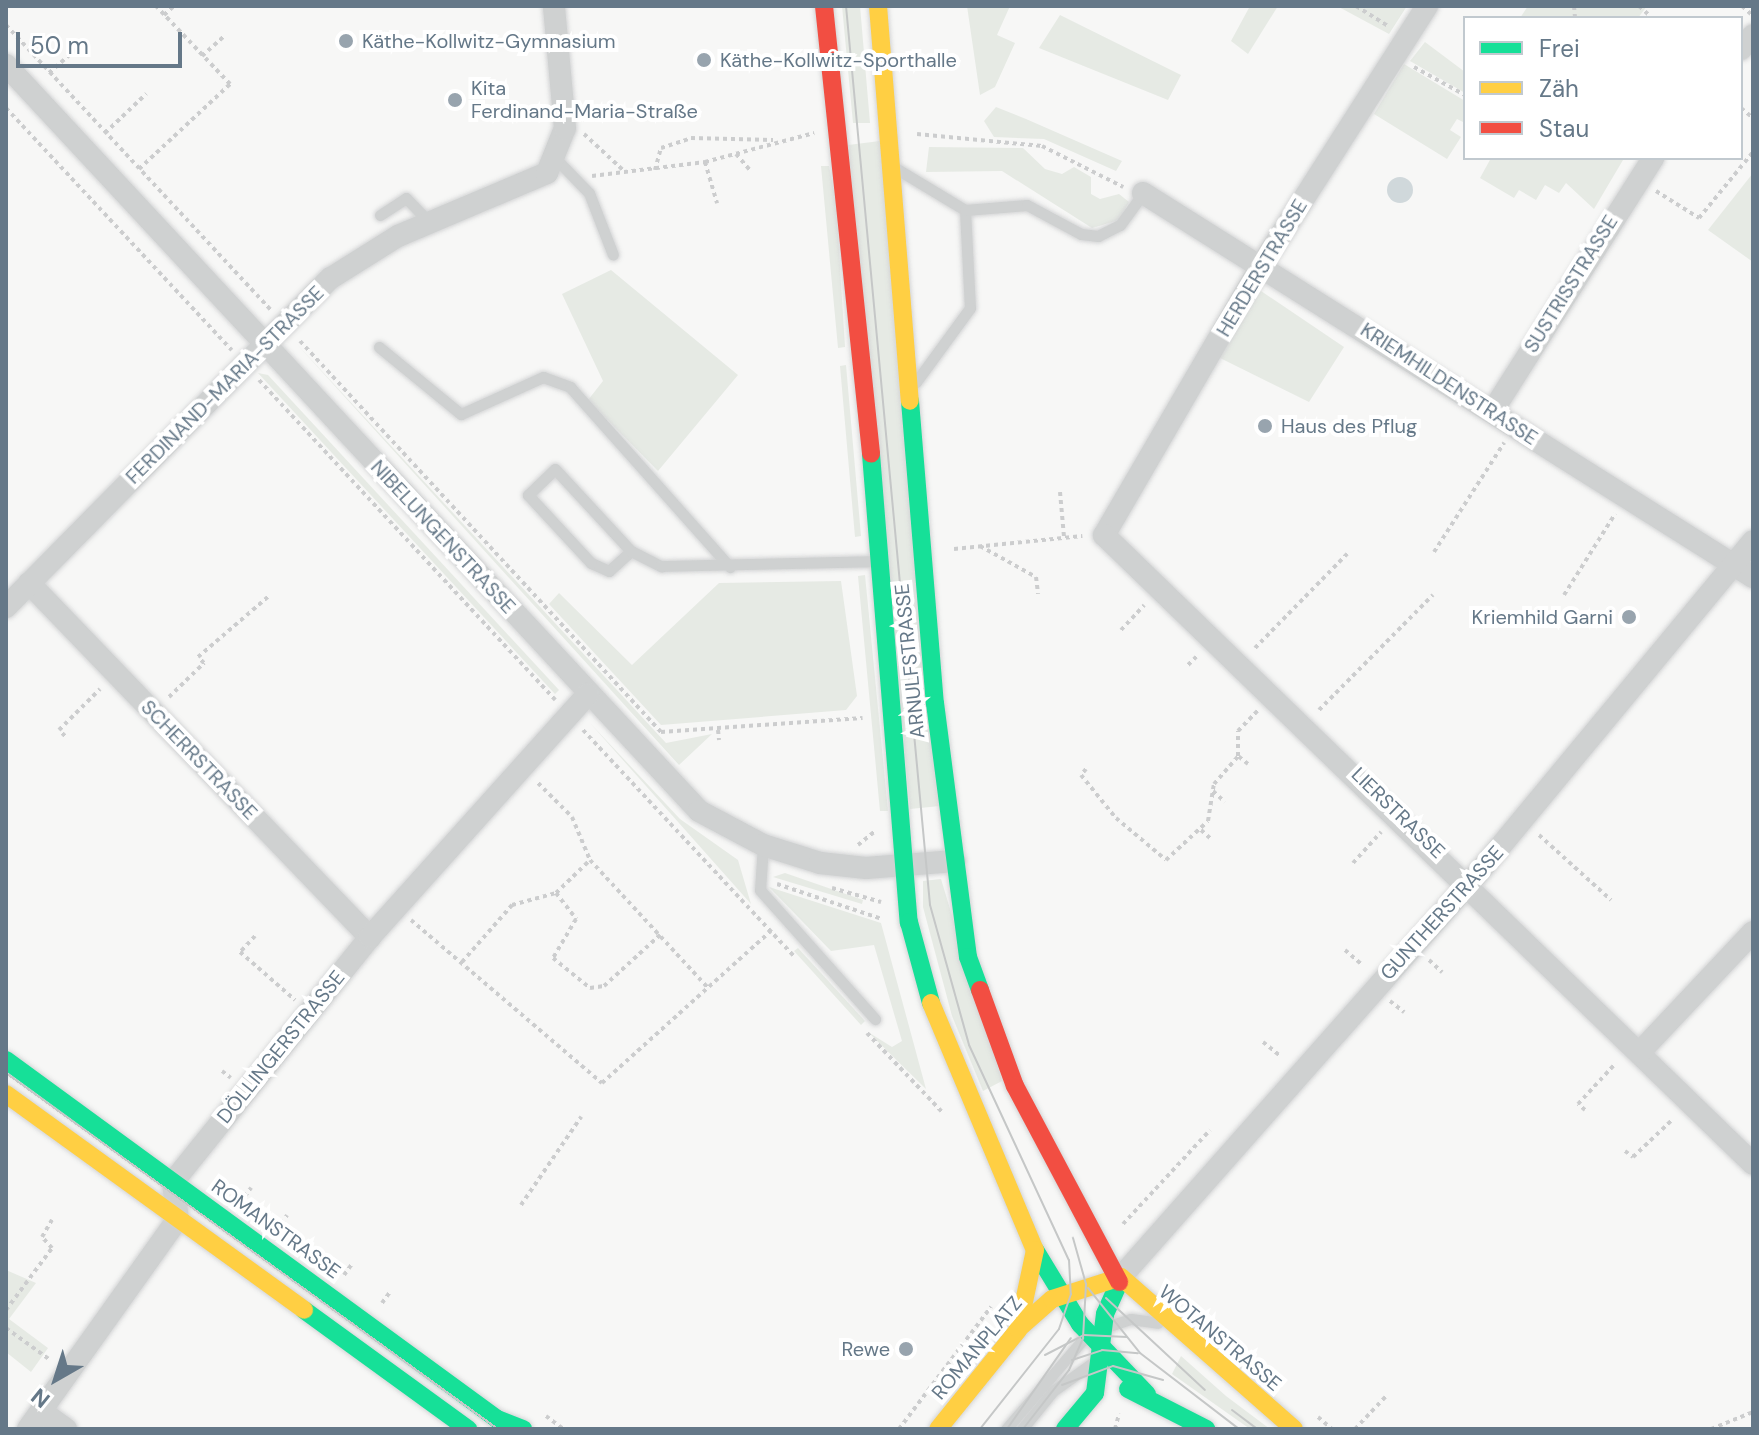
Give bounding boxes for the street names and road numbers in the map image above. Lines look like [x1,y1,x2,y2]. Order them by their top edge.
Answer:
street label: HERDERSTRASSE [1212,195,1312,341]
street label: SUSTRISSTRASSE [1519,211,1623,357]
street label: FERDINAND-MARIA-STRASSE [121,281,329,489]
street label: KRIEMHILDENSTRASSE [1356,318,1542,450]
street label: NIBELUNGENSTRASSE [366,455,520,619]
street label: ARNULFSTRASSE [890,582,930,740]
street label: SCHERRSTRASSE [136,695,262,825]
street label: LIERSTRASSE [1346,763,1450,863]
street label: GUNTHERSTRASSE [1375,841,1509,985]
street label: DÖLLINGERSTRASSE [212,966,350,1128]
street label: ROMANSTRASSE [207,1174,345,1284]
street label: WOTANSTRASSE [1154,1280,1286,1396]
street label: ROMANPLATZ [927,1292,1027,1404]

